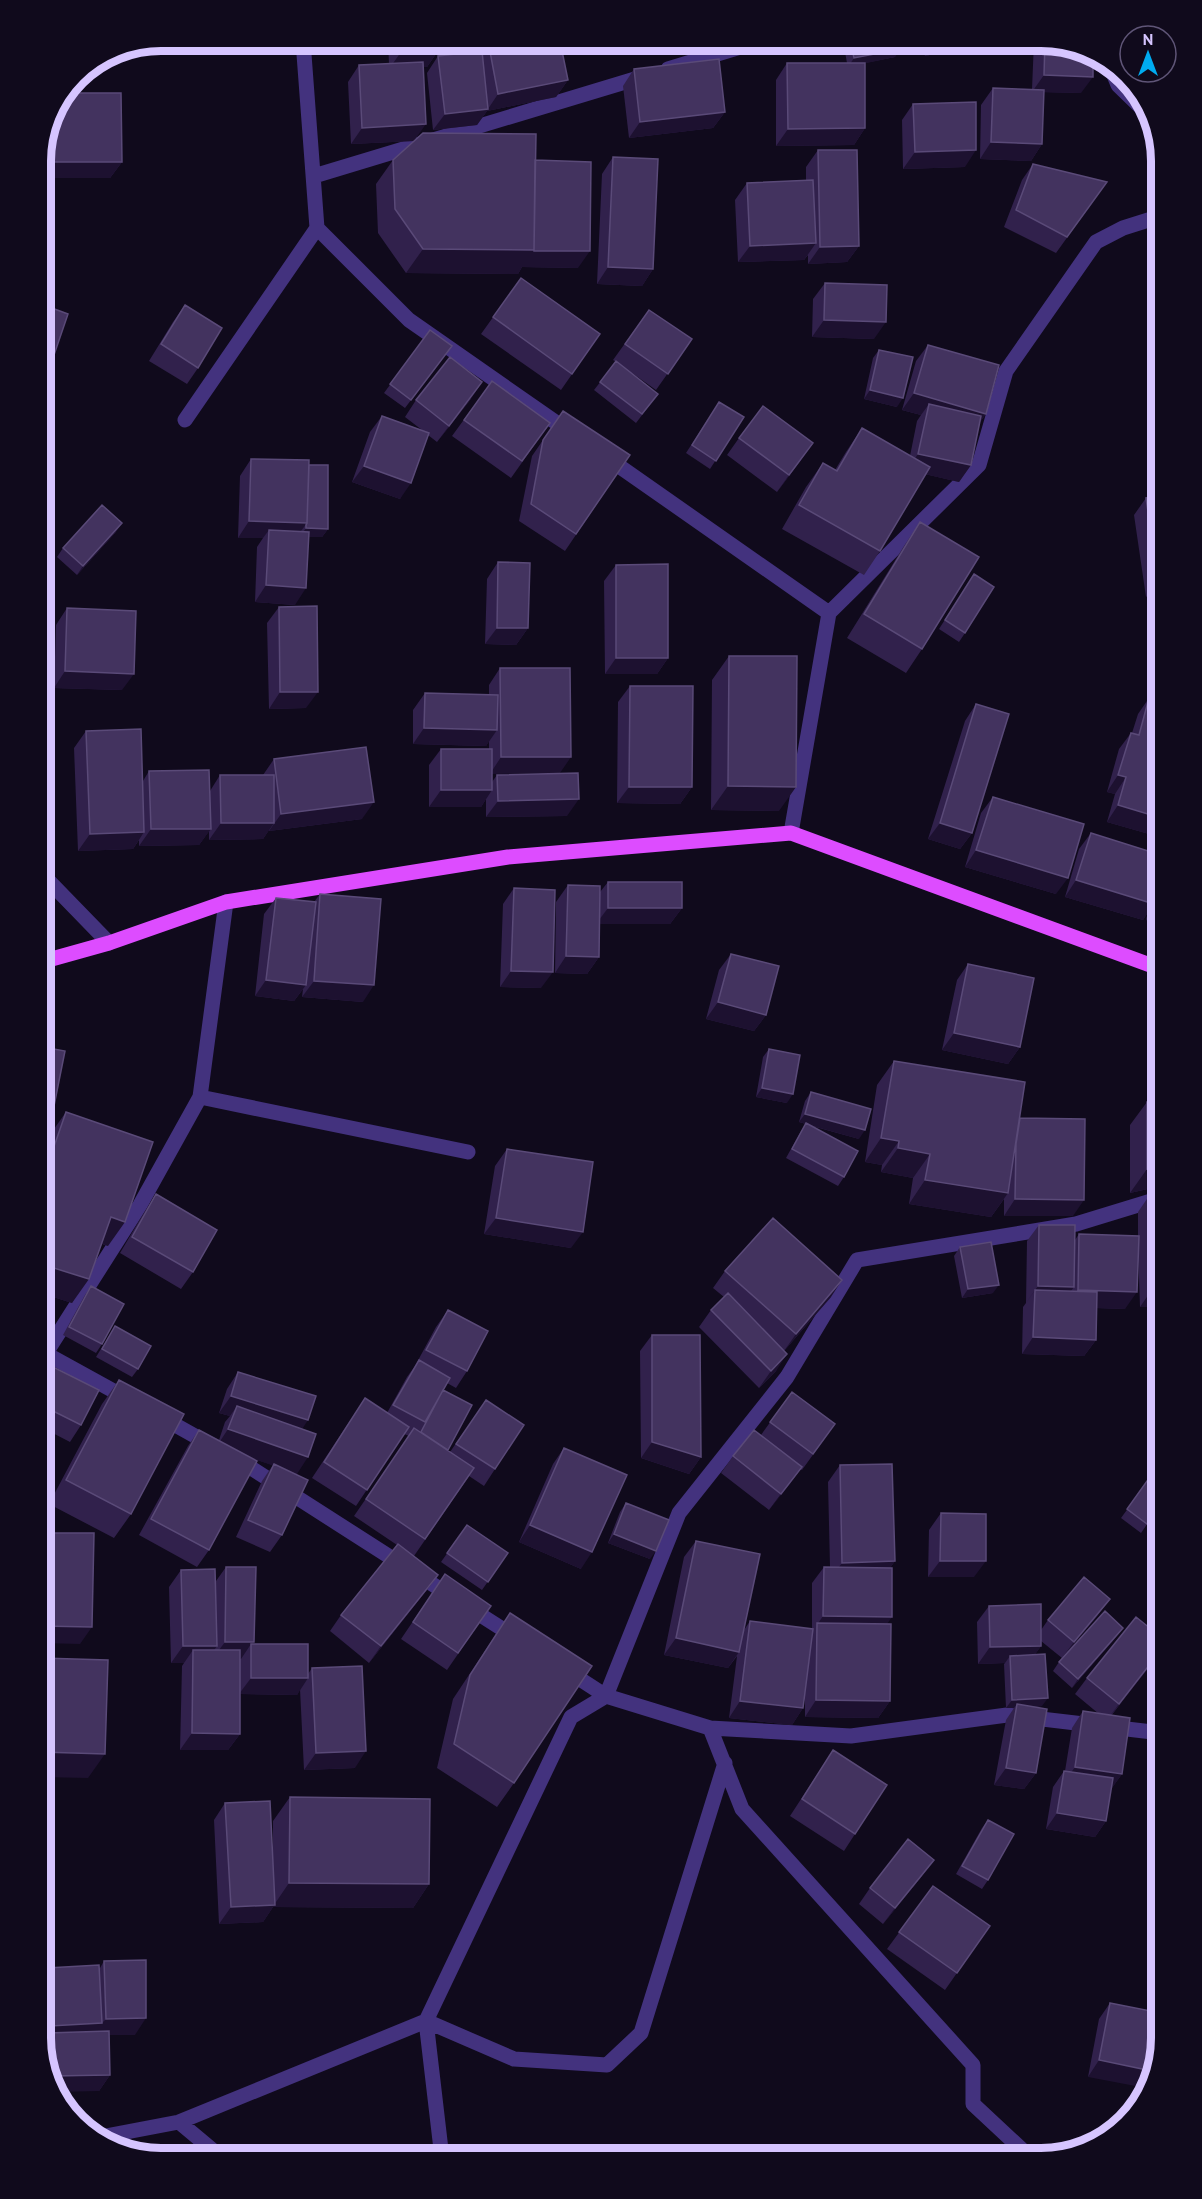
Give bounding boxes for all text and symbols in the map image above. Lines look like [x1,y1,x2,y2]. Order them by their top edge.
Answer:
north arrow [1118,24,1178,84]
text: N [1143,29,1153,49]

